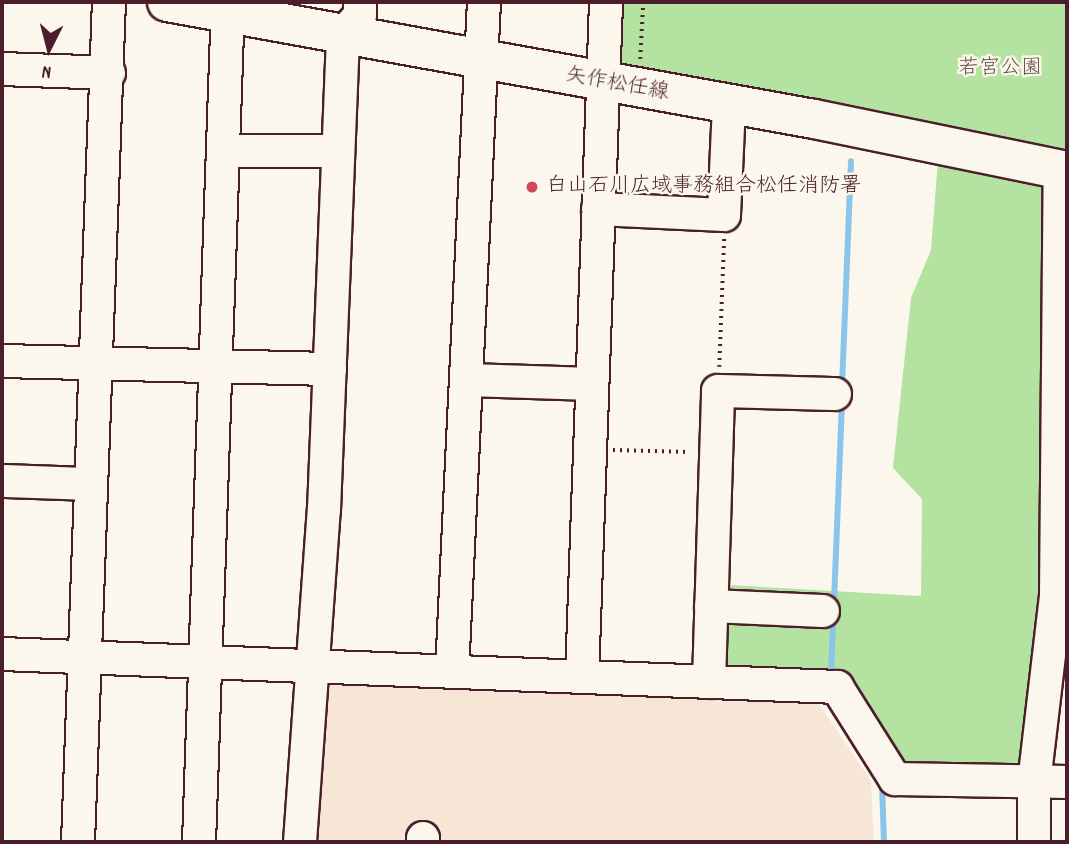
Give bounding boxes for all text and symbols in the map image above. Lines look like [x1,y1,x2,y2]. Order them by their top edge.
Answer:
north arrow [14,14,84,84]
text: N [41,56,53,84]
park label: 若宮公園 [958,56,1042,82]
street label: 矢作松任線 [563,63,671,107]
place label: 白山石川広域事務組合松任消防署 [546,174,861,200]
marker: 白山石川広域事務組合松任消防署 [524,179,540,195]

